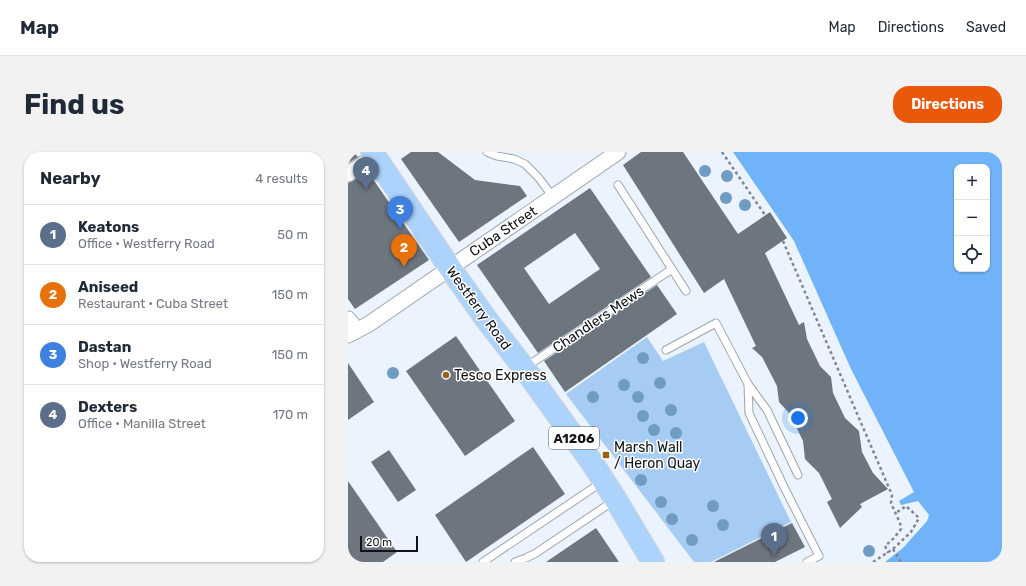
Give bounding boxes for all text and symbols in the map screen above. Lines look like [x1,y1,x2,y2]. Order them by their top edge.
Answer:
text: Map [20,16,59,39]
text: Map [829,19,856,36]
text: Directions [878,19,944,36]
text: Saved [966,19,1006,36]
button: Directions [893,86,1002,123]
text: Find us [24,88,124,121]
pin: 4 [353,157,379,190]
map controls [954,164,990,272]
button: + [954,164,990,200]
text: Nearby [40,168,101,188]
text: 4 results [255,171,308,186]
pin: 3 [387,196,413,229]
button: − [954,200,990,236]
street label: Cuba Street [466,202,541,260]
text: Keatons [78,218,139,236]
text: 1 [50,227,56,242]
text: 50 m [277,227,308,242]
pin: 2 [391,234,417,267]
text: Office · Westferry Road [78,236,215,251]
button: locate [954,236,990,272]
street label: Westferry Road [443,263,515,353]
text: Aniseed [78,278,138,296]
street label: Chandlers Mews [549,283,647,356]
text: 2 [49,287,57,302]
text: 150 m [272,287,308,302]
text: Restaurant · Cuba Street [78,296,228,311]
text: Dastan [78,338,131,356]
text: 3 [49,347,57,362]
text: 150 m [272,347,308,362]
text: Shop · Westferry Road [78,356,212,371]
place label: Tesco Express [454,367,547,384]
marker: Tesco Express [441,370,451,380]
text: Dexters [78,398,137,416]
text: 4 [49,407,57,422]
text: 170 m [273,407,308,422]
your location [788,408,808,428]
text: Office · Manilla Street [78,416,206,431]
road number: A1206 [549,427,599,449]
place label: Marsh Wall / Heron Quay [614,439,701,472]
marker: Marsh Wall / Heron Quay [601,450,611,460]
pin: 1 [761,523,787,556]
scale bar [360,534,418,553]
text: 20 m [366,536,392,549]

